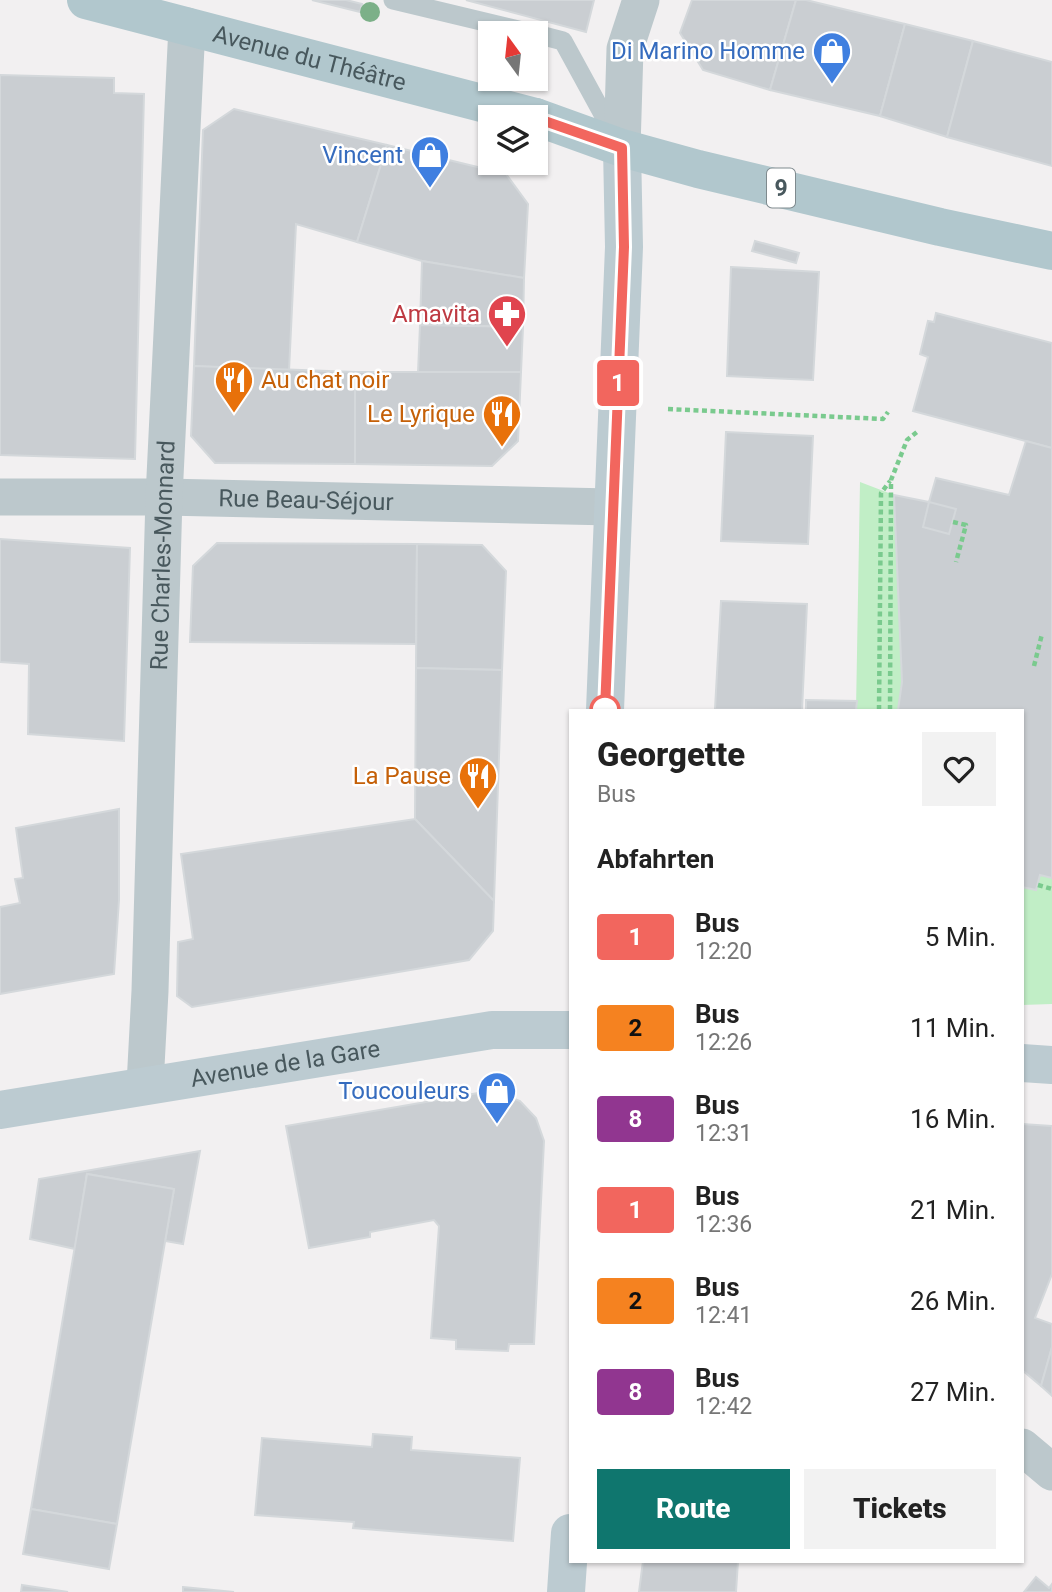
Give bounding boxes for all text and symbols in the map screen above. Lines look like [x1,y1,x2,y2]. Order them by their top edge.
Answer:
street label: Avenue du Théâtre [210,20,409,97]
north arrow [478,21,548,91]
map controls [478,21,548,175]
shop icon: Di Marino Homme [811,30,853,85]
place label: Di Marino Homme [611,37,805,65]
button: layers [478,105,548,175]
shop icon: Vincent [409,134,451,189]
place label: Vincent [322,141,403,169]
road number: 9 [767,168,795,208]
pharmacy icon: Amavita [486,293,528,348]
place label: Amavita [392,300,480,328]
restaurant icon: Au chat noir [213,359,255,414]
line badge: 1 [595,360,641,406]
place label: Au chat noir [261,366,389,394]
text: 1 [611,369,625,397]
restaurant icon: Le Lyrique [481,393,523,448]
place label: Le Lyrique [367,400,475,428]
street label: Rue Charles-Monnard [145,440,181,671]
street label: Rue Beau-Séjour [218,484,394,516]
unlabelled marker [590,695,620,725]
button: heart [922,732,996,806]
text: Georgette [597,735,745,774]
restaurant icon: La Pause [457,755,499,810]
place label: La Pause [353,762,451,790]
text: Bus [597,781,636,808]
text: Abfahrten [597,844,714,874]
text: Bus [695,908,740,938]
text: 5 Min. [925,922,996,952]
text: 1 [629,923,642,951]
text: 12:20 [695,938,752,965]
text: Bus [695,999,740,1029]
text: 11 Min. [910,1013,996,1043]
text: 2 [629,1014,642,1042]
text: 12:26 [695,1029,752,1056]
street label: Avenue de la Gare [188,1034,382,1093]
shop icon: Toucouleurs [476,1070,518,1125]
place label: Toucouleurs [338,1077,470,1105]
text: Bus [695,1090,740,1120]
text: 16 Min. [910,1104,996,1134]
text: 8 [629,1105,642,1133]
text: 12:31 [695,1120,752,1147]
text: Bus [695,1181,740,1211]
text: 21 Min. [910,1195,996,1225]
text: 1 [629,1196,642,1224]
text: 12:36 [695,1211,752,1238]
text: Bus [695,1272,740,1302]
text: 26 Min. [910,1286,996,1316]
text: 2 [629,1287,642,1315]
text: 12:41 [695,1302,752,1329]
text: Bus [695,1363,740,1393]
text: 27 Min. [910,1377,996,1407]
text: 8 [629,1378,642,1406]
text: 12:42 [695,1393,752,1420]
button: Route [597,1469,790,1549]
button: Tickets [804,1469,996,1549]

